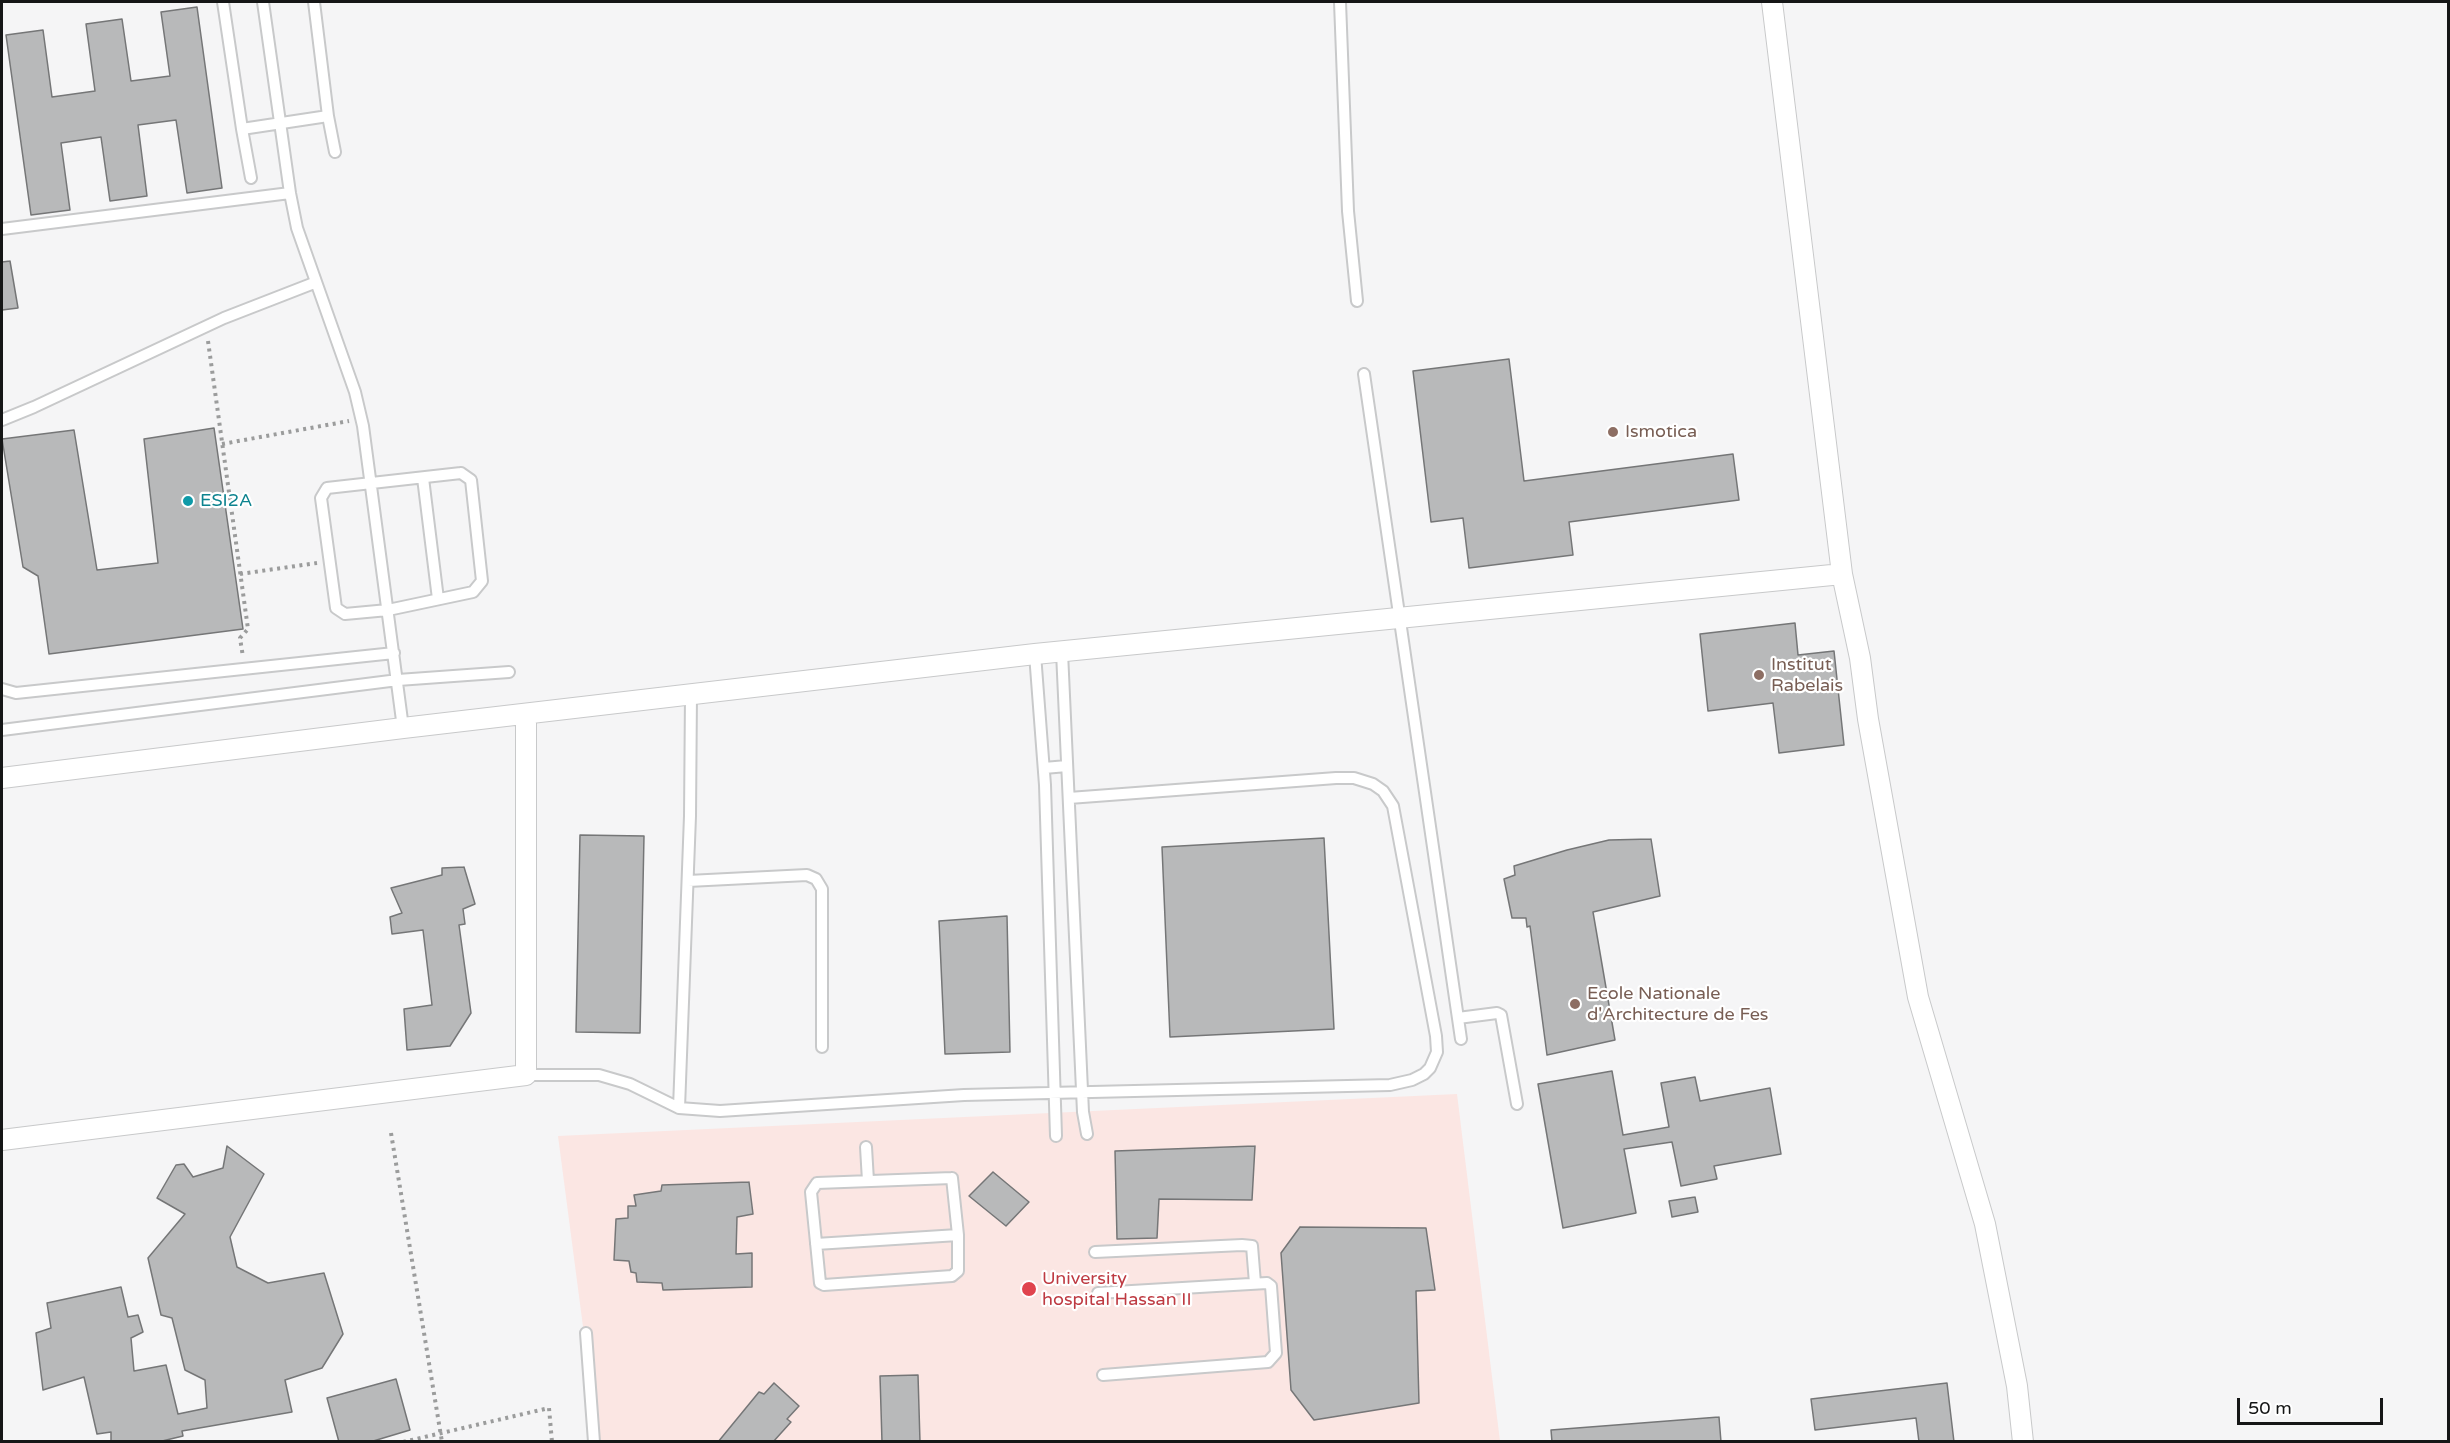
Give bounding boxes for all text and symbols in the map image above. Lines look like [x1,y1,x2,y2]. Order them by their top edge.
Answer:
place label: Ismotica [1625,421,1697,443]
marker: Ismotica [1606,425,1620,439]
place label: ESI2A [200,490,252,512]
marker: ESI2A [181,494,195,508]
place label: Institut Rabelais [1771,654,1843,696]
marker: Institut Rabelais [1752,668,1766,682]
place label: Ecole Nationale d'Architecture de Fes [1587,983,1768,1026]
marker: Ecole Nationale d'Architecture de Fes [1568,997,1582,1011]
place label: University hospital Hassan II [1042,1268,1192,1310]
marker: University hospital Hassan II [1020,1280,1038,1298]
scale bar [2240,1386,2386,1424]
text: 50 m [2248,1397,2292,1419]

